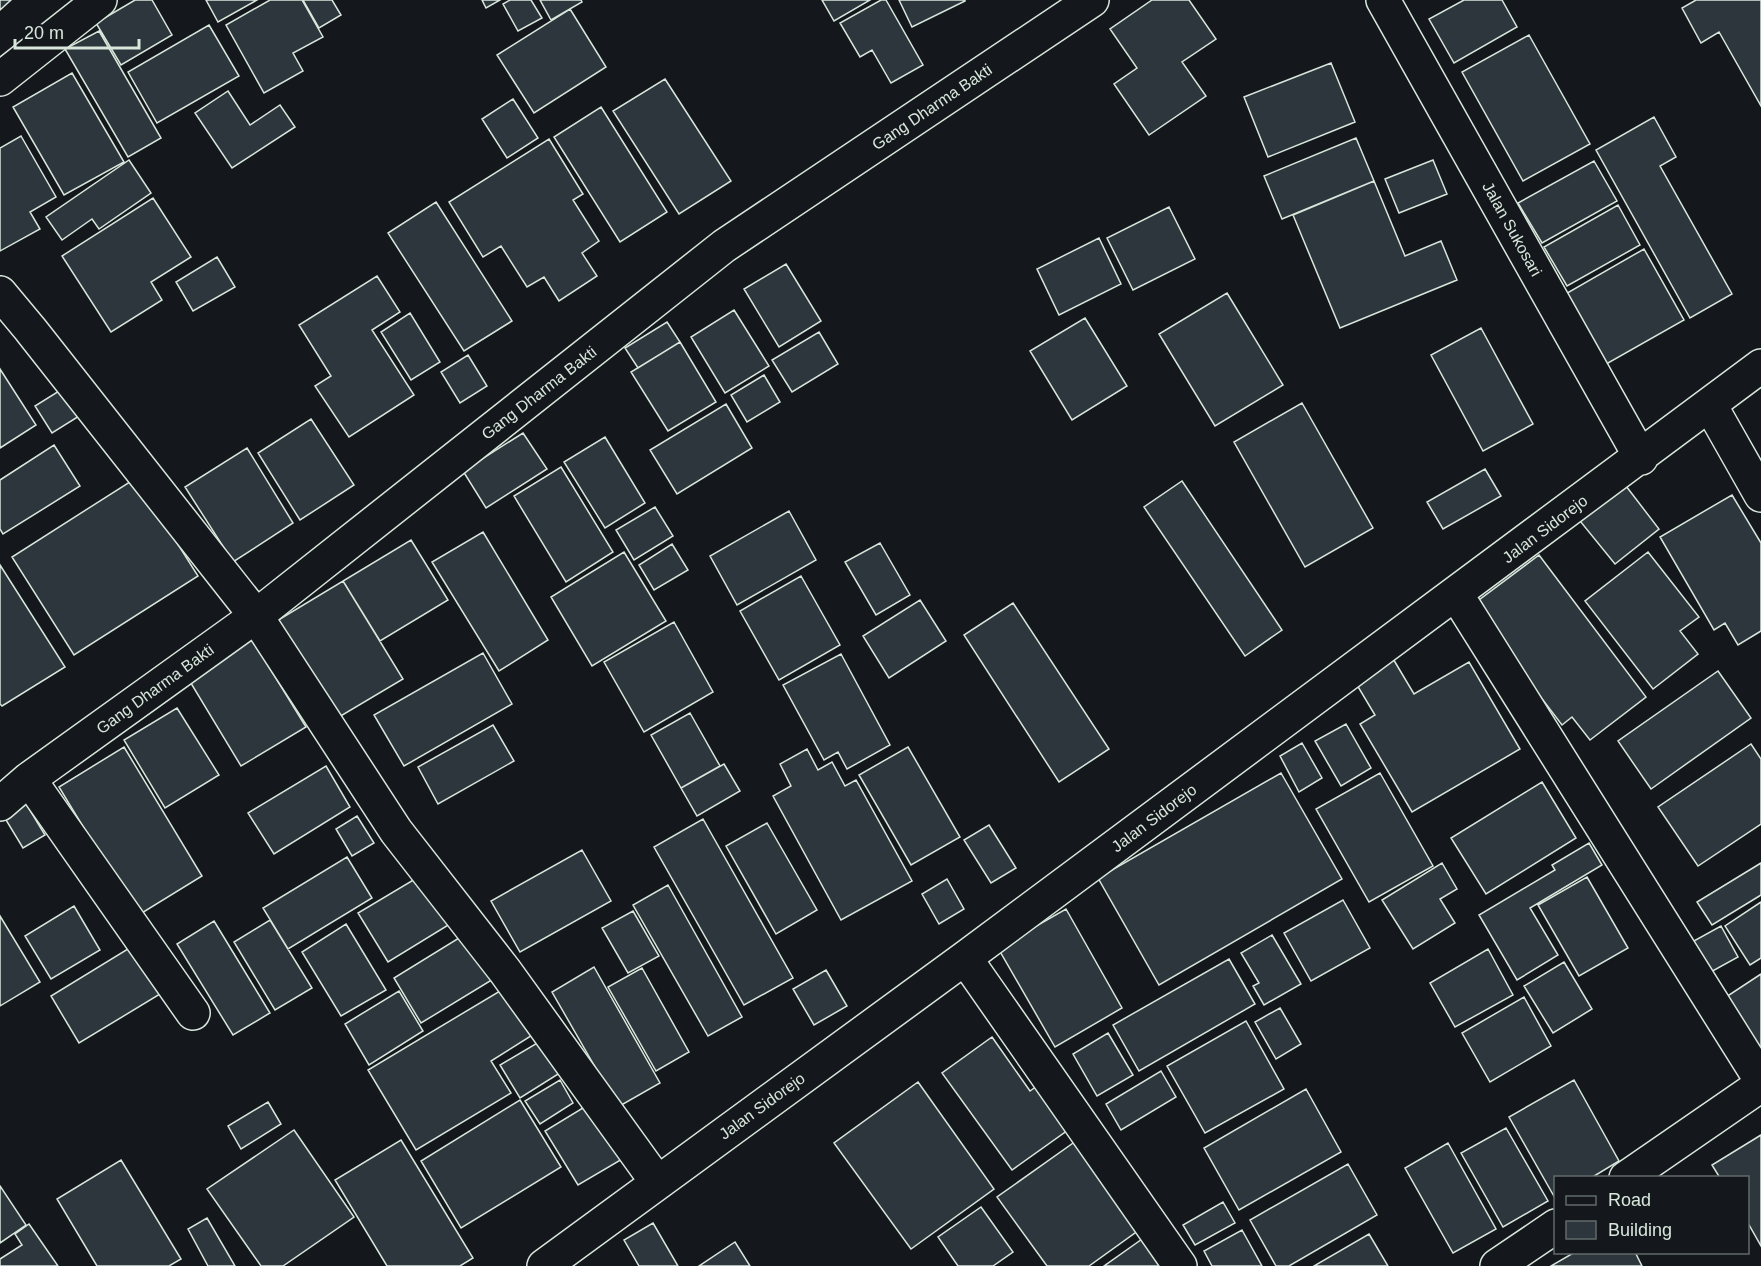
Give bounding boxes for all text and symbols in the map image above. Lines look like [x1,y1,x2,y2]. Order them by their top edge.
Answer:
scale bar [15,12,140,50]
text: 20 m [24,23,64,43]
street label: Gang Dharma Bakti [869,61,995,153]
street label: Jalan Sukosari [1479,179,1545,279]
street label: Gang Dharma Bakti [478,343,600,443]
street label: Jalan Sidorejo [1499,492,1591,566]
street label: Gang Dharma Bakti [93,641,217,737]
street label: Jalan Sidorejo [1108,781,1200,855]
street label: Jalan Sidorejo [716,1069,808,1143]
legend [1554,1176,1749,1254]
text: Road [1608,1190,1651,1210]
text: Building [1608,1220,1672,1240]

